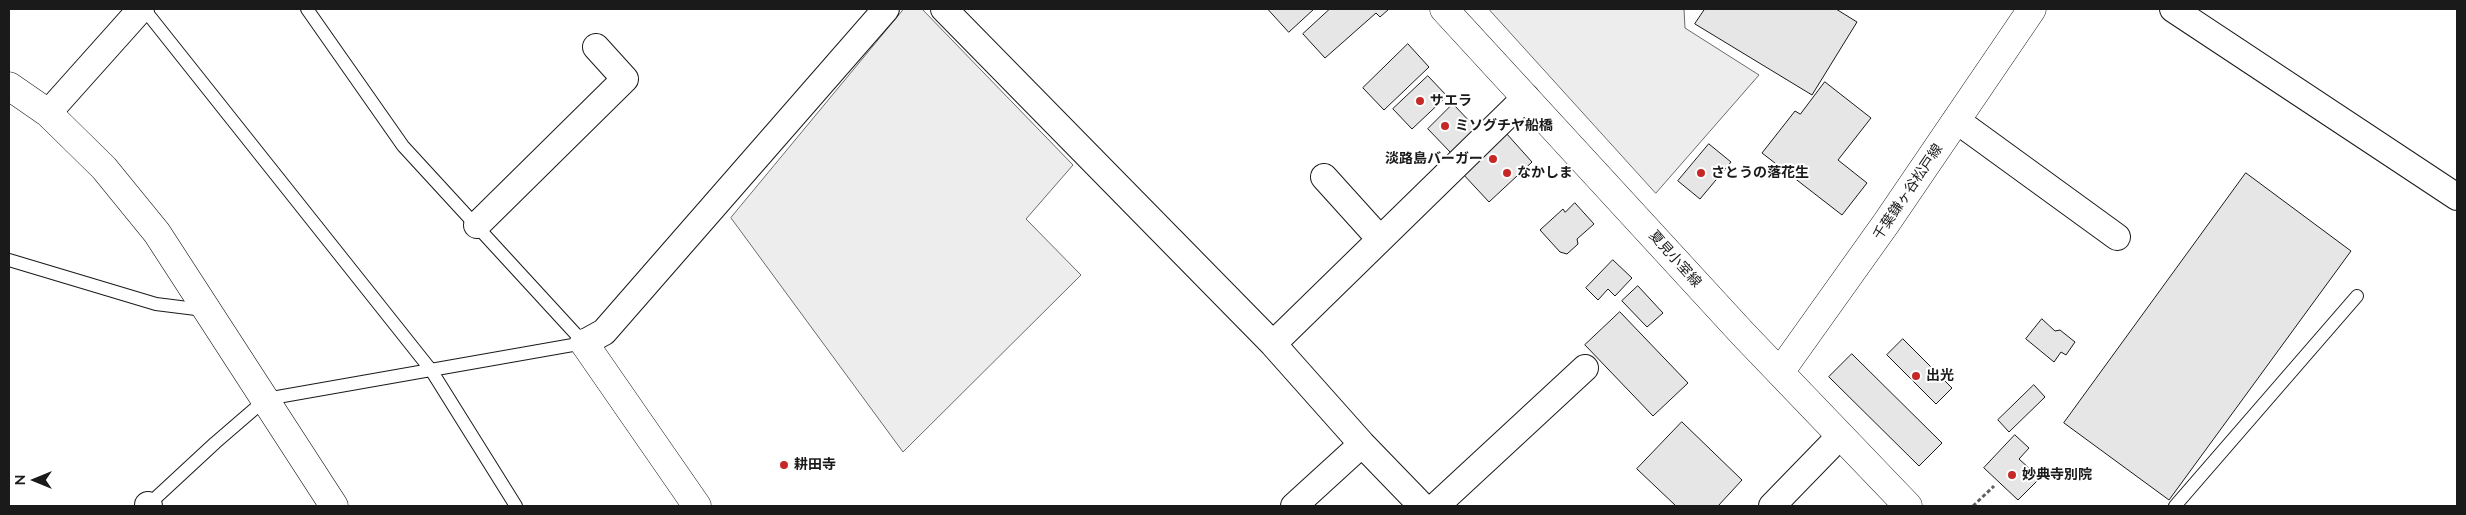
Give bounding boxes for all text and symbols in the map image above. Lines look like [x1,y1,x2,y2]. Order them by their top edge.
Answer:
place label: サエラ [1430,93,1472,109]
marker: サエラ [1414,95,1426,107]
place label: ミソグチヤ船橋 [1455,118,1553,134]
marker: ミソグチヤ船橋 [1439,120,1451,132]
street label: 千葉鎌ヶ谷松戸線 [1870,141,1946,243]
place label: 淡路島バーガー [1385,151,1483,167]
marker: 淡路島バーガー [1487,153,1499,165]
place label: なかしま [1517,165,1573,181]
place label: さとうの落花生 [1711,165,1809,181]
marker: なかしま [1501,167,1513,179]
marker: さとうの落花生 [1695,167,1707,179]
street label: 夏見小室線 [1645,227,1705,291]
place label: 出光 [1926,368,1954,384]
marker: 出光 [1910,370,1922,382]
north arrow [10,455,60,505]
place label: 耕田寺 [794,457,836,473]
marker: 耕田寺 [778,459,790,471]
place label: 妙典寺別院 [2022,467,2092,483]
marker: 妙典寺別院 [2006,469,2018,481]
text: N [11,475,29,485]

